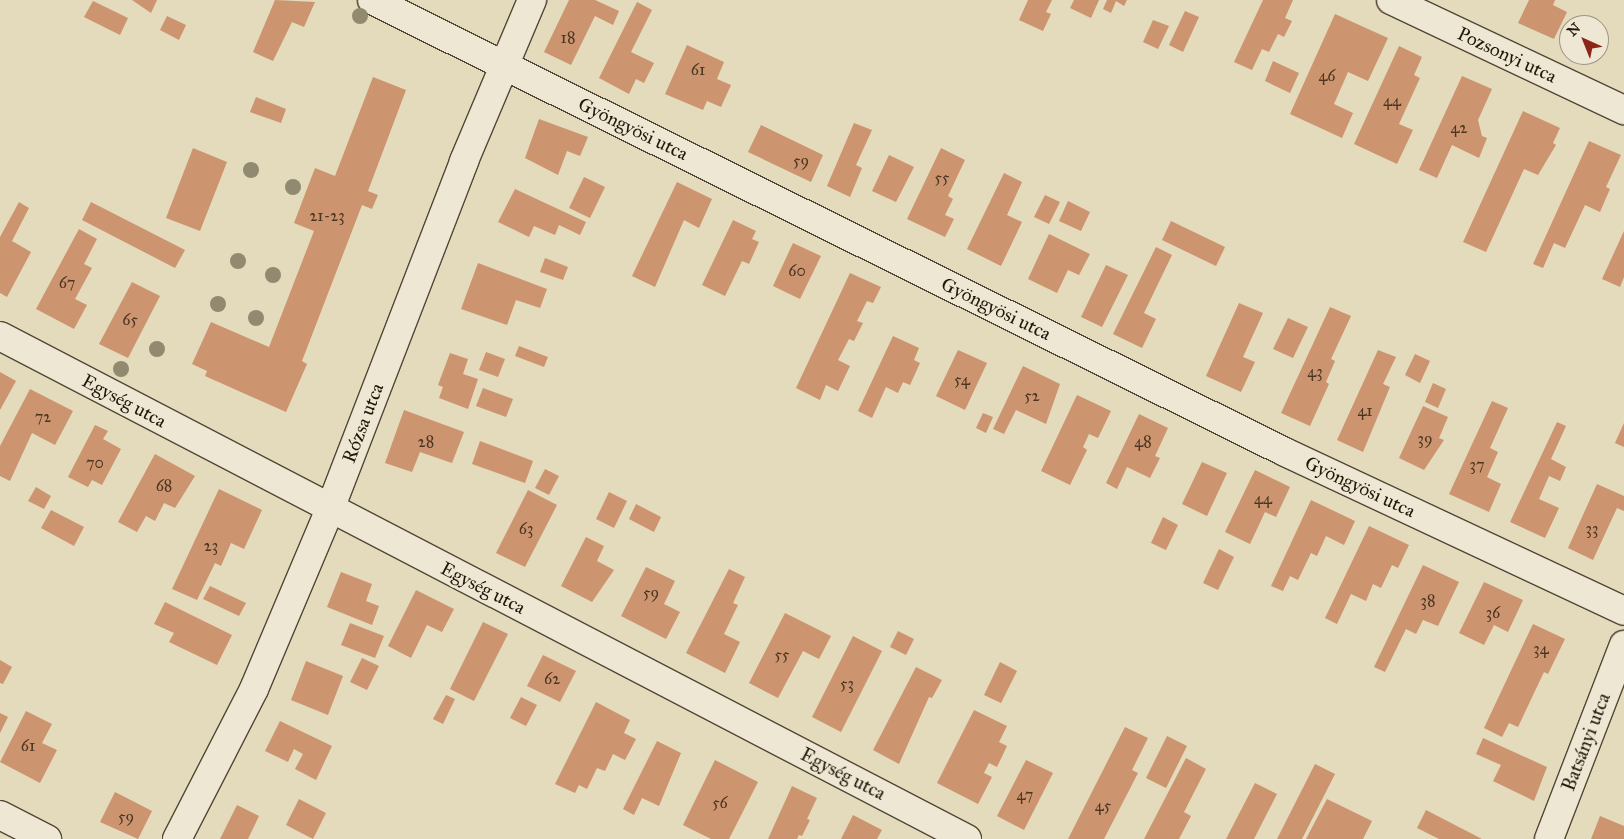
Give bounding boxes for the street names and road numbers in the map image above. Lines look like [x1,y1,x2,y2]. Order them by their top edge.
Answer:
street label: Pozsonyi utca [1454,22,1560,88]
street label: Gyöngyösi utca [574,93,692,165]
street label: Gyöngyösi utca [937,273,1055,345]
street label: Egység utca [78,369,170,433]
street label: Rózsa utca [337,380,389,466]
street label: Gyöngyösi utca [1301,452,1419,522]
street label: Egység utca [437,557,529,619]
street label: Batsányi utca [1557,690,1615,794]
street label: Egység utca [797,743,889,805]

